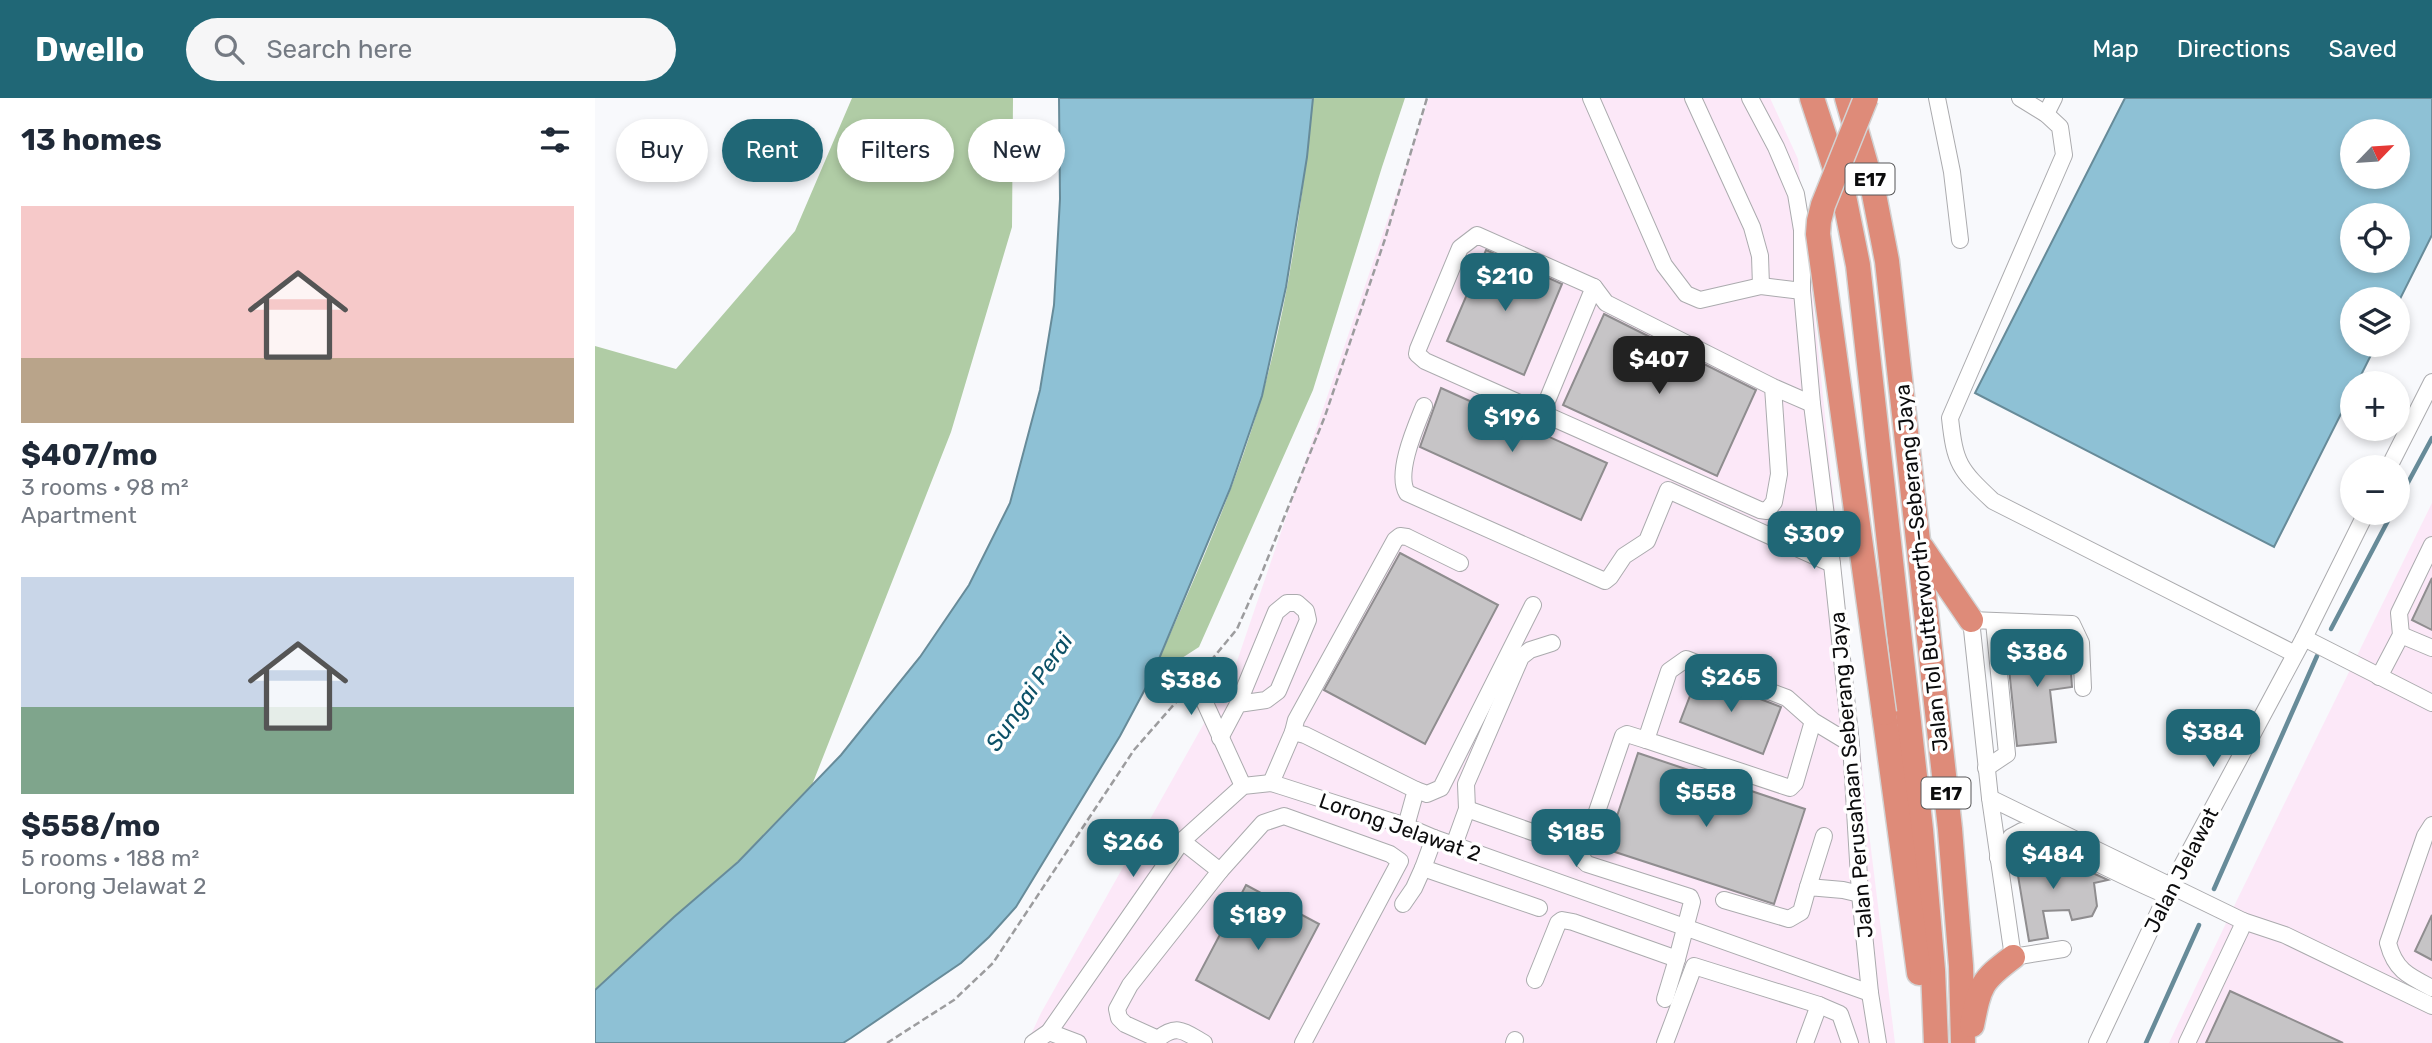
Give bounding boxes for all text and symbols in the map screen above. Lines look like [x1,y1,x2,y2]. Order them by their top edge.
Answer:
search box [186,18,676,81]
text: Dwello [35,30,144,69]
icon: search [210,30,248,68]
text: Search here [266,34,412,65]
text: Map [2092,35,2139,63]
text: Directions [2177,35,2290,63]
text: Saved [2328,35,2397,63]
chip: Buy [616,119,708,182]
chip: Rent [722,119,823,182]
chip: Filters [837,119,954,182]
chip: New [968,119,1065,182]
north arrow [2340,119,2410,189]
map controls [2340,119,2410,525]
icon: filters [536,121,574,159]
text: 13 homes [21,122,162,158]
road number: E17 [1845,164,1895,194]
button: locate [2340,203,2410,273]
icon: home [235,252,361,378]
pin: $210 [1464,254,1546,313]
text: $210 [1476,262,1534,290]
button: layers [2340,287,2410,357]
pin: $407 [1618,336,1700,396]
text: $407 [1629,345,1689,373]
button: + [2340,371,2410,441]
street label: Jalan Tol Butterworth–Seberang Jaya [1889,383,1953,753]
pin: $196 [1471,394,1553,454]
text: $196 [1484,403,1540,431]
text: $407/mo [21,437,158,473]
button: − [2340,455,2410,525]
text: 3 rooms · 98 m² [21,473,189,501]
text: Apartment [21,501,137,529]
pin: $309 [1773,512,1855,571]
text: $309 [1784,520,1844,548]
street label: Jalan Perusahaan Seberang Jaya [1824,611,1878,939]
icon: home [235,623,361,749]
water label: Sungai Perai [979,627,1079,756]
pin: $386 [1996,630,2078,689]
text: $386 [2006,638,2068,666]
pin: $265 [1690,654,1772,714]
pin: $386 [1150,658,1232,717]
text: $265 [1701,663,1761,691]
text: $386 [1160,666,1222,694]
pin: $384 [2172,710,2254,769]
text: $384 [2182,718,2244,746]
pin: $558 [1665,770,1747,829]
text: $558 [1676,778,1736,806]
road number: E17 [1921,778,1971,808]
street label: Lorong Jelawat 2 [1316,788,1484,866]
street label: Jalan Jelawat [2139,803,2223,937]
text: $558/mo [21,808,160,844]
pin: $185 [1535,810,1617,869]
text: $185 [1547,818,1605,846]
pin: $266 [1092,820,1174,879]
text: $266 [1103,828,1163,856]
pin: $484 [2012,832,2094,891]
text: $484 [2022,840,2084,868]
text: 5 rooms · 188 m² [21,844,199,872]
text: Lorong Jelawat 2 [21,872,206,900]
pin: $189 [1217,892,1299,952]
text: $189 [1229,901,1287,929]

